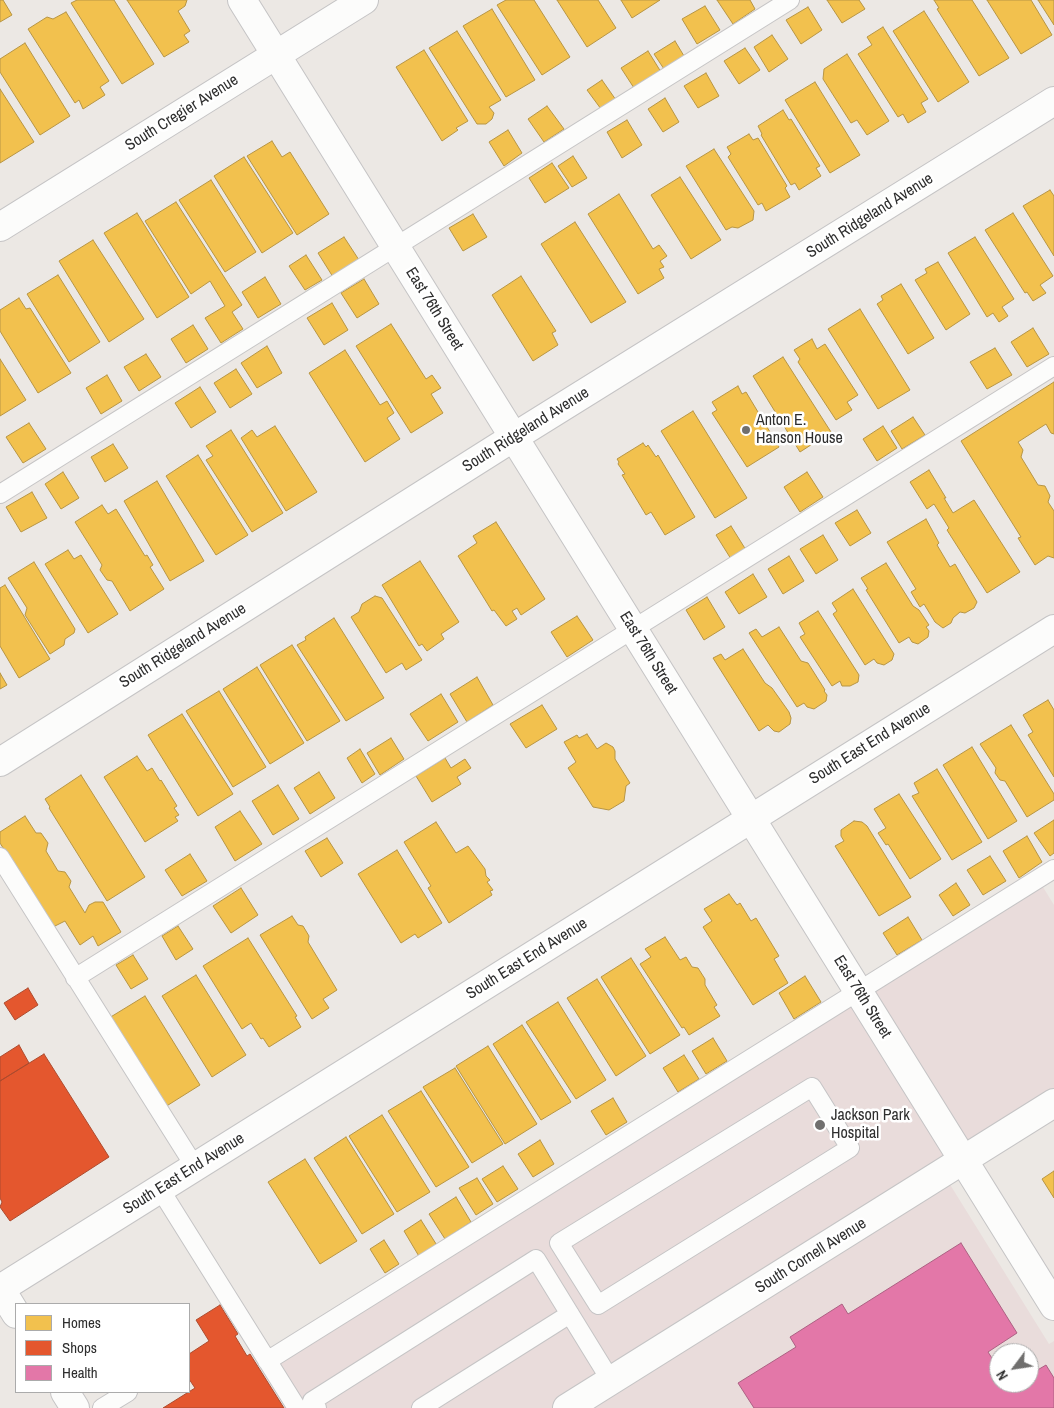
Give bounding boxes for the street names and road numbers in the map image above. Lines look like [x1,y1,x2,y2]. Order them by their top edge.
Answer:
street label: South Cregier Avenue [122,71,242,155]
street label: South Ridgeland Avenue [803,169,937,263]
street label: East 76th Street [401,264,467,354]
street label: South Ridgeland Avenue [459,383,593,477]
street label: South Ridgeland Avenue [116,599,250,693]
street label: East 76th Street [615,608,681,698]
street label: South East End Avenue [806,699,934,789]
street label: South East End Avenue [463,914,591,1004]
street label: East 76th Street [829,952,895,1042]
street label: South East End Avenue [120,1129,248,1219]
street label: South Cornell Avenue [752,1214,870,1298]

